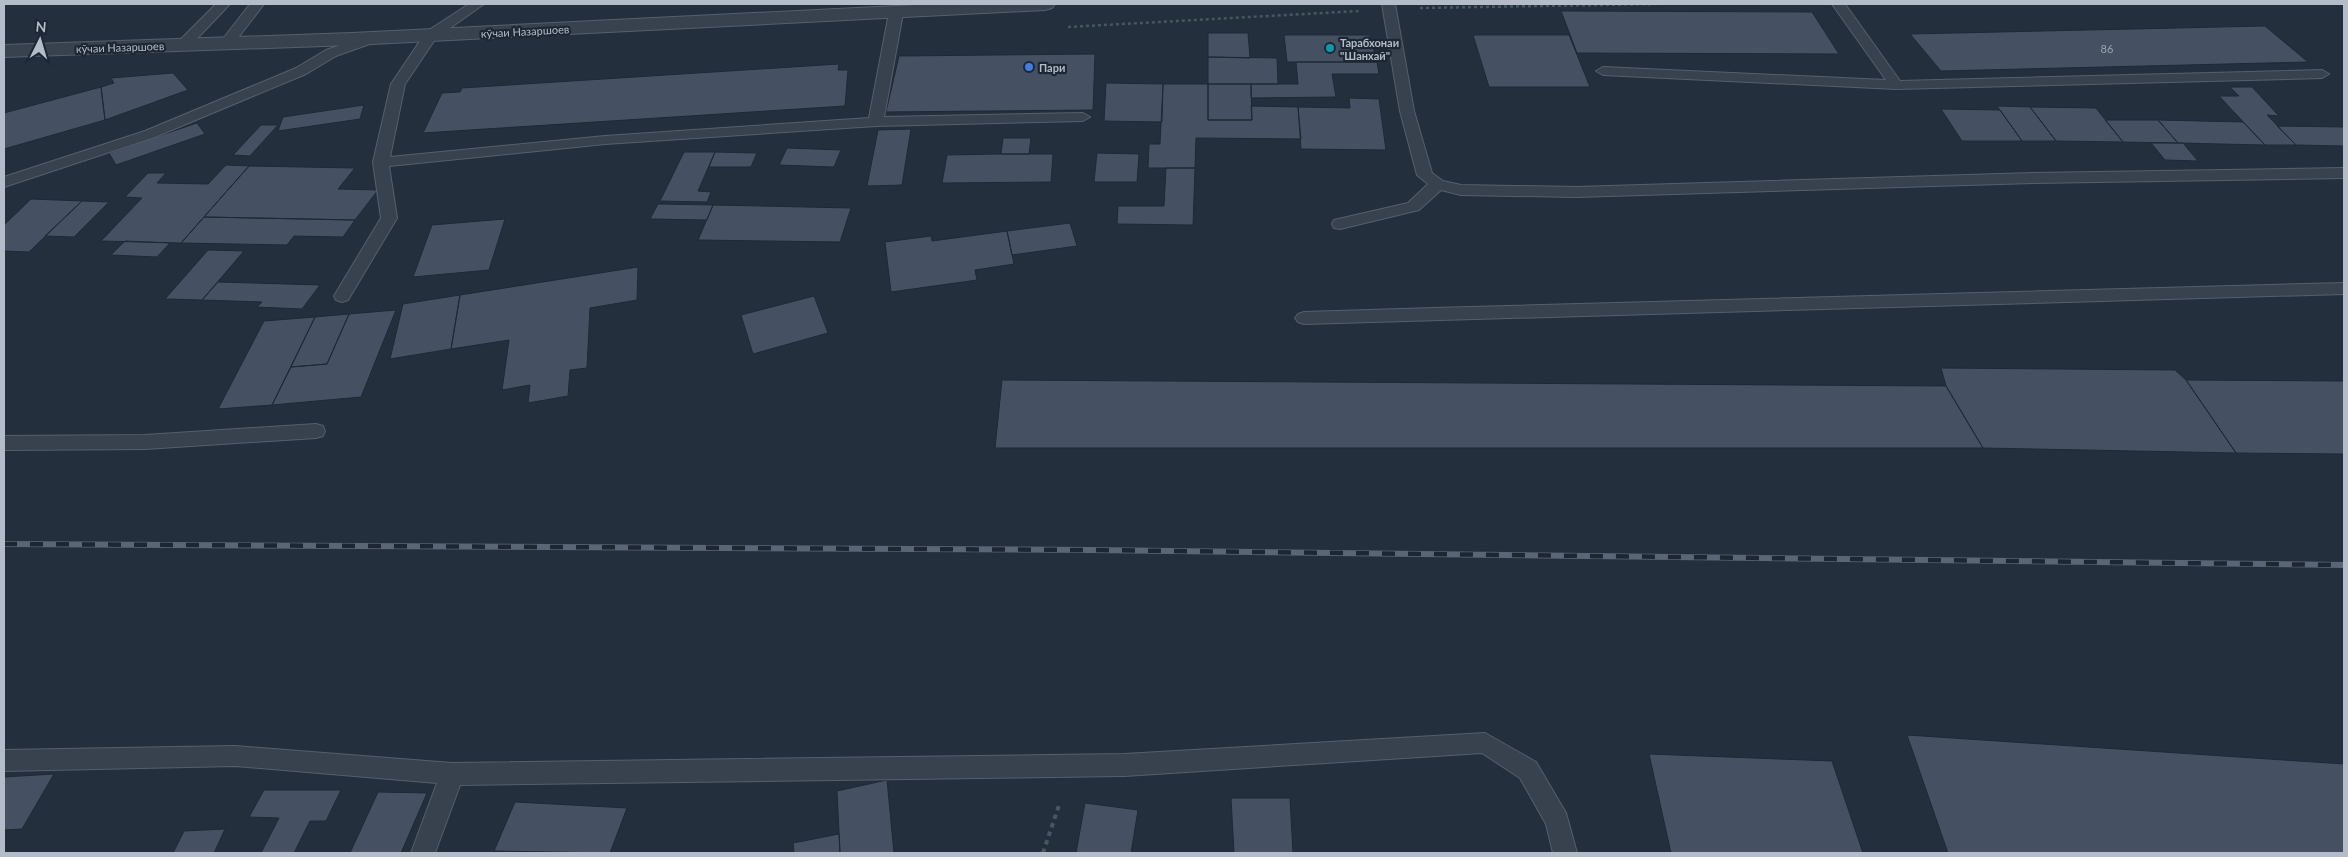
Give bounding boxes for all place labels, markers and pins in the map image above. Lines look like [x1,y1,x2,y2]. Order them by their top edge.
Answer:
place label: Тарабхонаи "Шанхай" [1340,36,1399,62]
marker: Тарабхонаи "Шанхай" [1324,42,1336,54]
marker: Пари [1023,61,1035,73]
place label: Пари [1039,61,1065,74]

